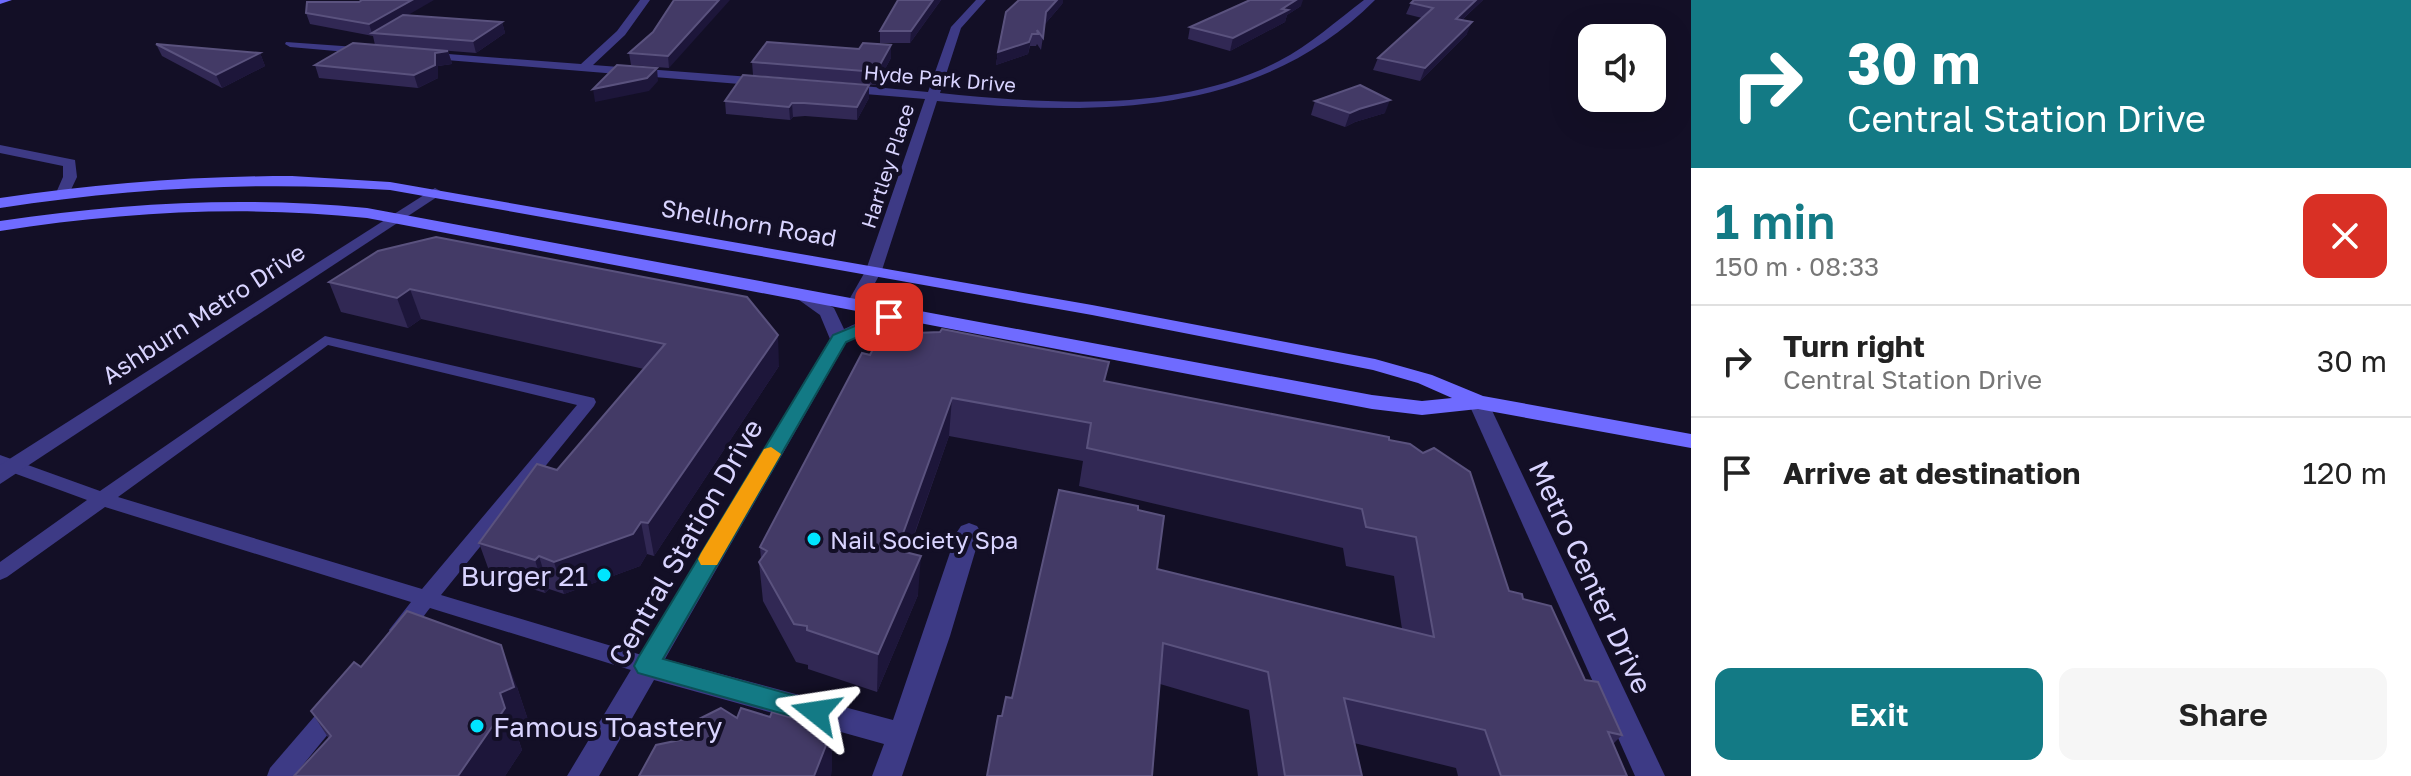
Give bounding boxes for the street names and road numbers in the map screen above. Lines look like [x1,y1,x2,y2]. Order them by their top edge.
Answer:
street label: Hyde Park Drive [863,59,1017,97]
street label: Hartley Place [856,101,918,231]
street label: Shellhorn Road [659,192,839,252]
street label: Ashburn Metro Drive [96,237,310,389]
street label: Central Station Drive [601,413,769,671]
street label: Metro Center Drive [1523,455,1659,699]

